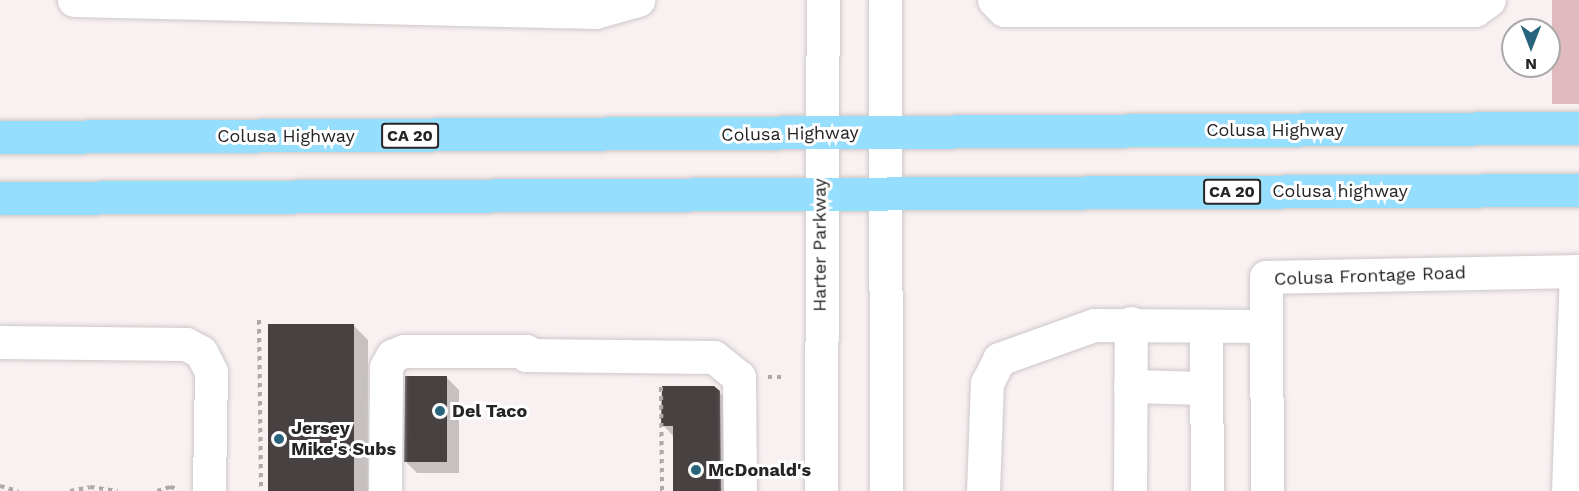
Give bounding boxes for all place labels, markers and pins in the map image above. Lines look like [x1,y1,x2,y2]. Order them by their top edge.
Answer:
place label: Del Taco [452,400,528,422]
marker: Del Taco [433,404,447,418]
place label: Jersey Mike's Subs [291,418,396,460]
marker: Jersey Mike's Subs [272,432,286,446]
place label: McDonald's [708,459,811,481]
marker: McDonald's [689,463,703,477]

